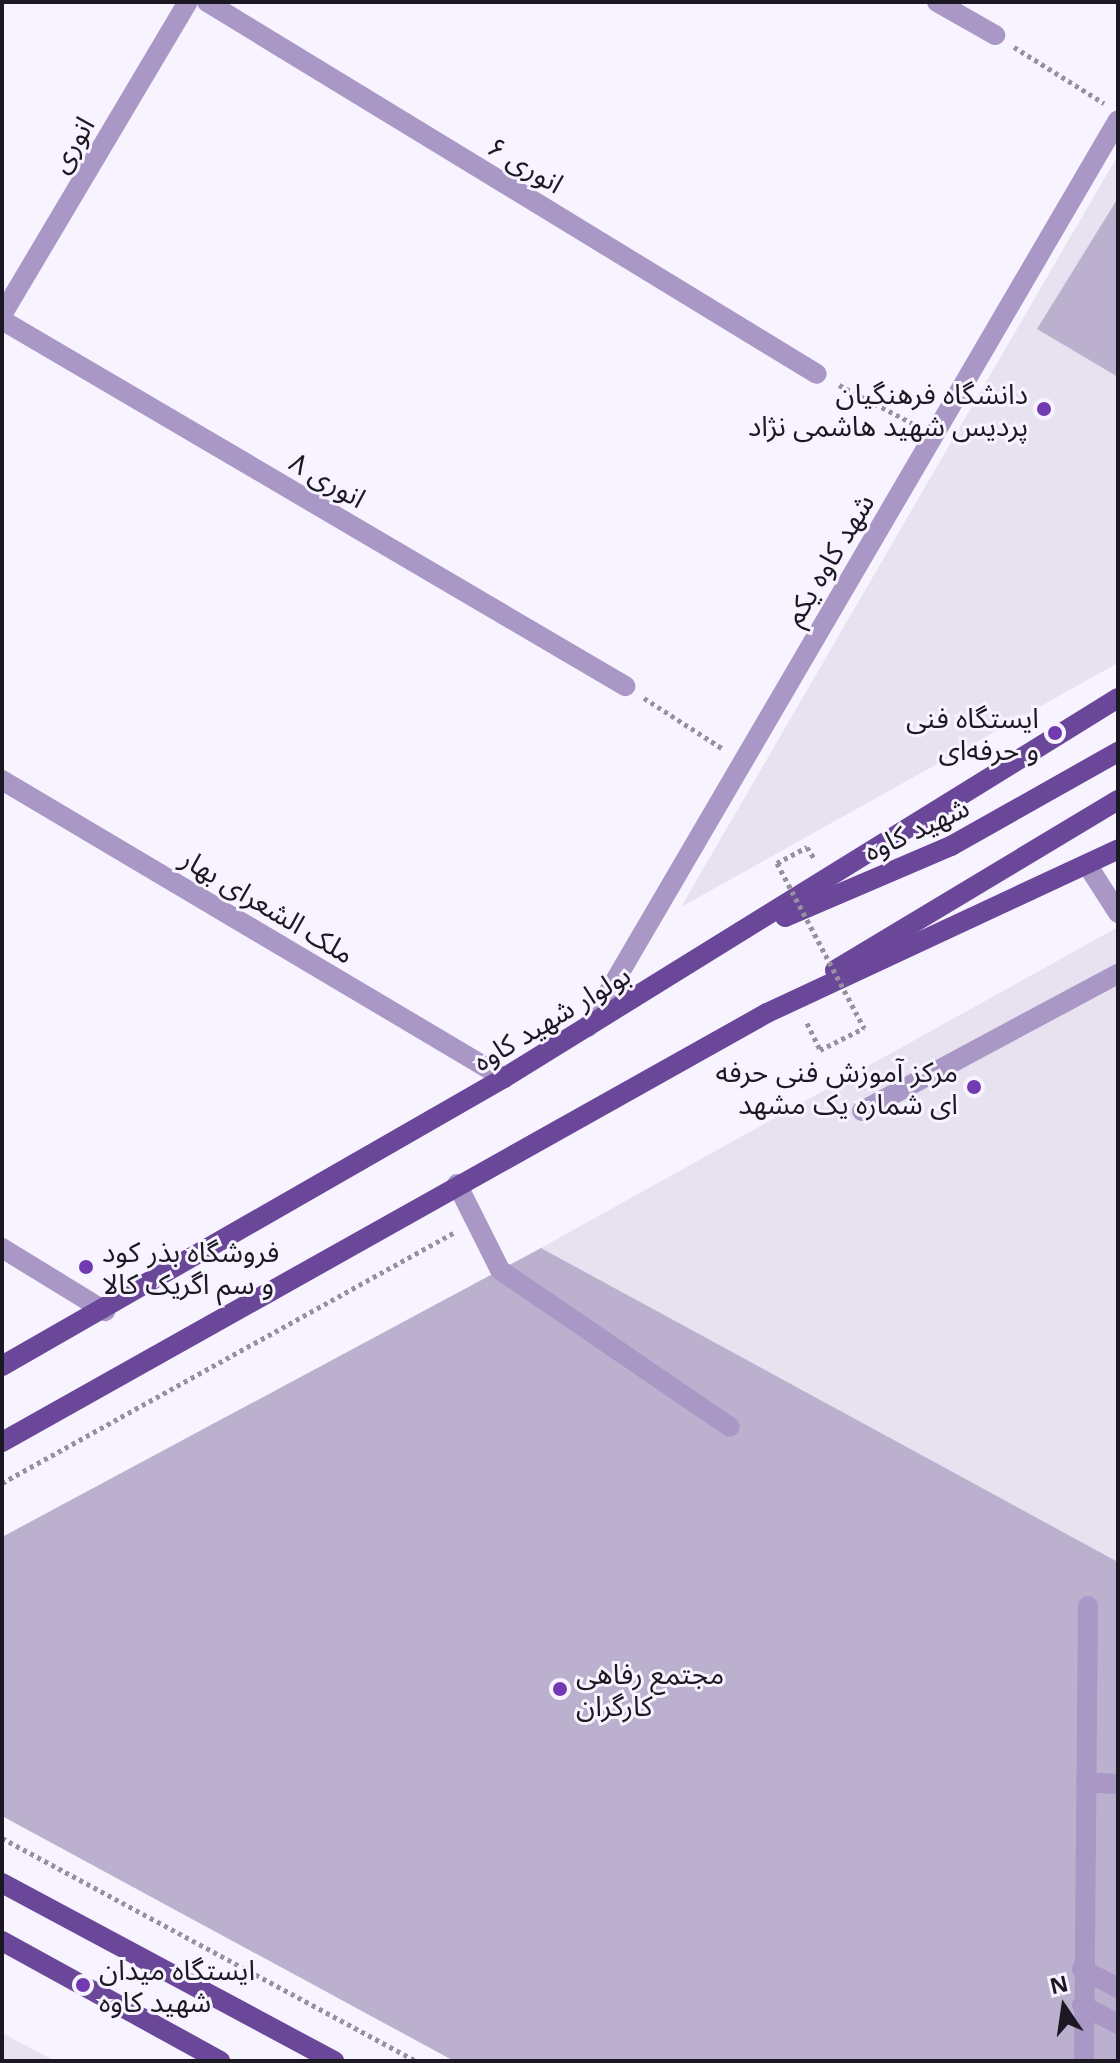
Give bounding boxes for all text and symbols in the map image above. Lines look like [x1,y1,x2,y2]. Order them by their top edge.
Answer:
street label: انوری [41,110,101,178]
street label: انوری ۶ [482,128,570,200]
place label: دانشگاه فرهنگیان پردیس شهید هاشمی نژاد [748,376,1028,442]
marker: دانشگاه فرهنگیان پردیس شهید هاشمی نژاد [1035,400,1053,418]
street label: انوری ۸ [284,444,372,514]
street label: شهد کاوه یکم [776,487,880,631]
place label: ایستگاه فنی و حرفه‌ای [906,700,1039,766]
marker: ایستگاه فنی و حرفه‌ای [1046,724,1064,742]
street label: شهید کاوه [858,789,974,867]
street label: ملک الشعرای بهار [175,840,361,970]
street label: بولوار شهید کاوه [466,957,636,1077]
place label: مرکز آموزش فنی حرفه ای شماره یک مشهد [716,1054,958,1120]
marker: مرکز آموزش فنی حرفه ای شماره یک مشهد [965,1078,983,1096]
place label: فروشگاه بذر کود و سم اگریک کالا [102,1234,279,1300]
marker: فروشگاه بذر کود و سم اگریک کالا [77,1258,95,1276]
place label: مجتمع رفاهی کارگران [576,1656,724,1722]
marker: مجتمع رفاهی کارگران [551,1680,569,1698]
place label: ایستگاه میدان شهید کاوه [99,1952,255,2018]
north arrow [1024,1967,1104,2047]
text: N [1047,1967,1071,2000]
marker: ایستگاه میدان شهید کاوه [74,1976,92,1994]

